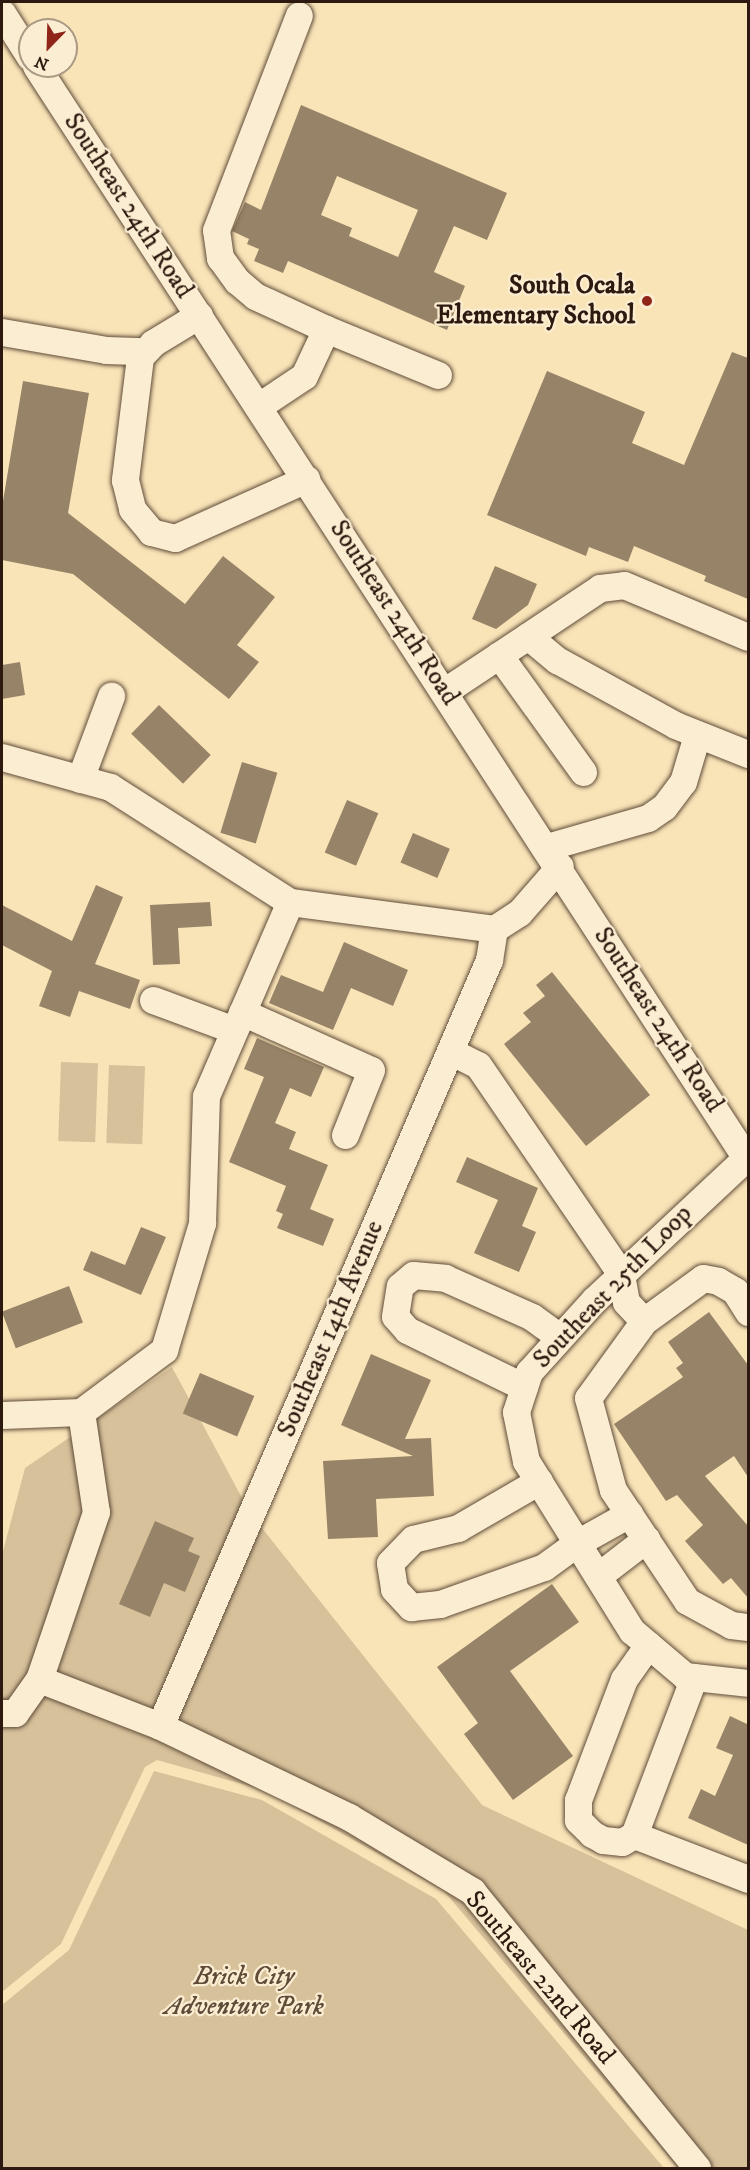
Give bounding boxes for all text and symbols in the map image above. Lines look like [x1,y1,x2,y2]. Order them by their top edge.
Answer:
north arrow [18,18,78,78]
text: N [32,51,52,75]
street label: Southeast 24th Road [57,108,199,304]
place label: South Ocala Elementary School [436,270,635,332]
marker: South Ocala Elementary School [640,294,654,308]
street label: Southeast 24th Road [323,515,465,711]
street label: Southeast 24th Road [587,922,729,1118]
street label: Southeast 25th Loop [527,1199,699,1375]
street label: Southeast 14th Avenue [271,1216,391,1442]
street label: Southeast 22nd Road [458,1885,622,2071]
park label: Brick City Adventure Park [164,1961,324,2022]

